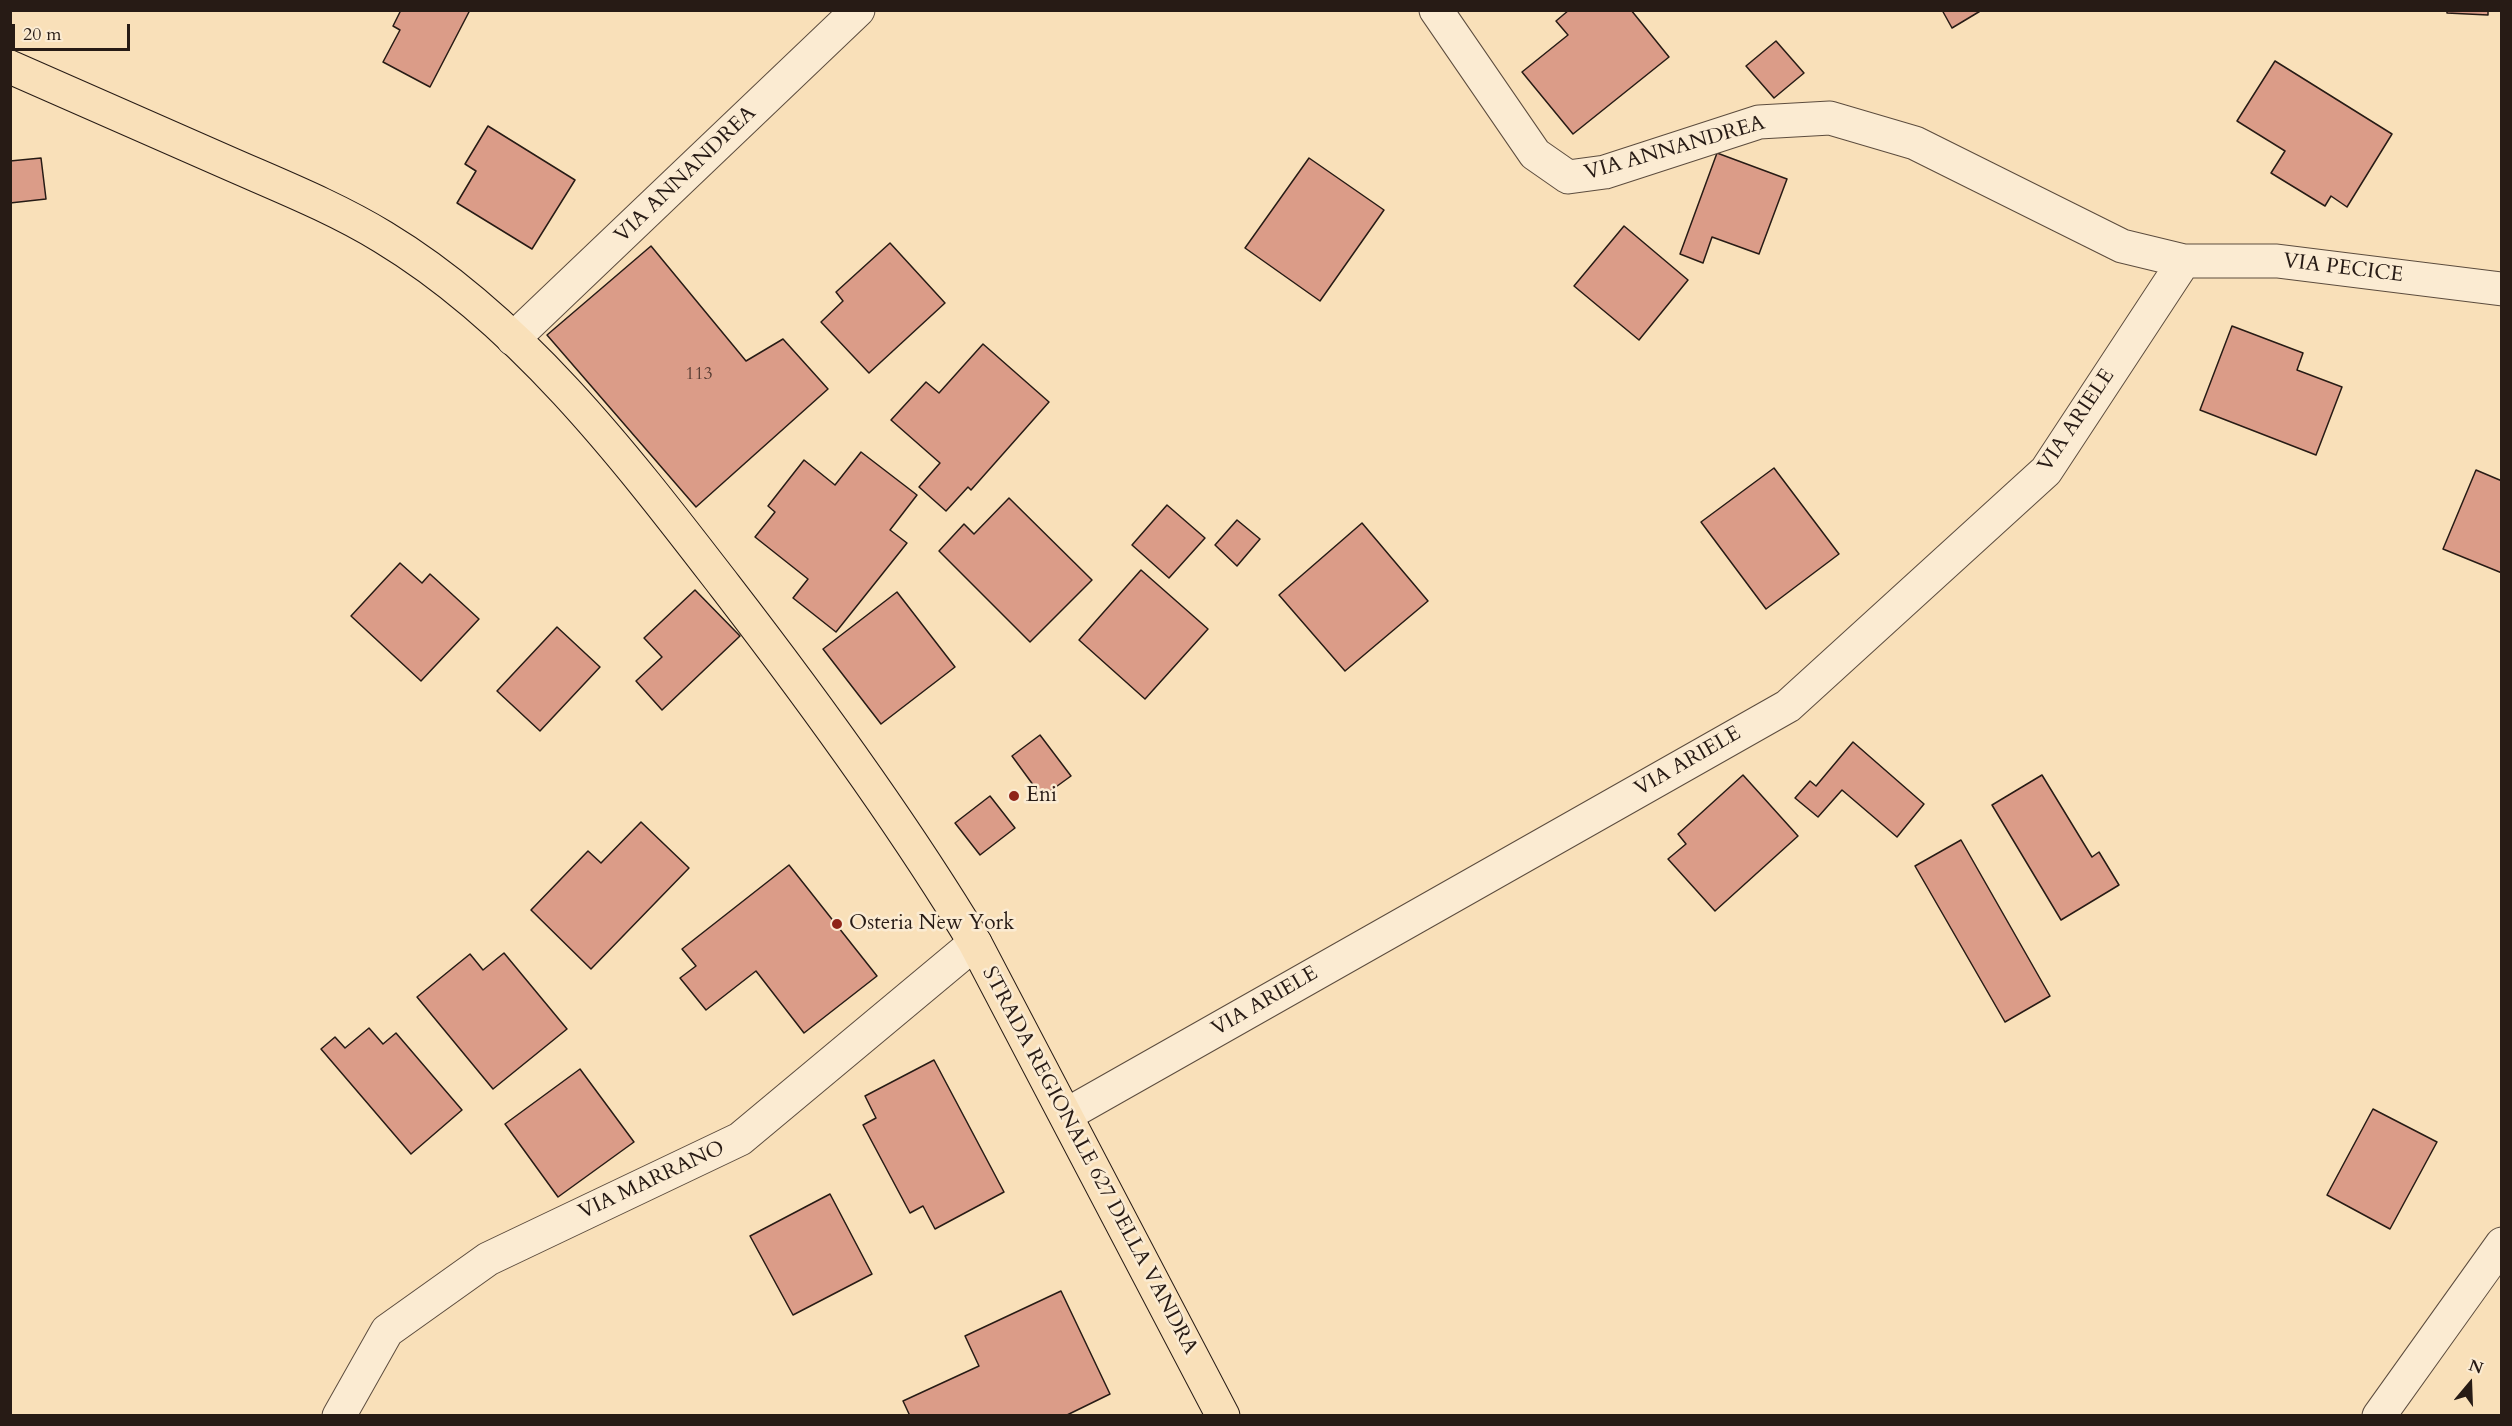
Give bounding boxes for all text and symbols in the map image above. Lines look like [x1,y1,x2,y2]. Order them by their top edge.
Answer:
scale bar [15,12,134,50]
text: 20 m [23,22,62,47]
street label: VIA ANNANDREA [610,101,762,249]
street label: VIA ANNANDREA [1582,111,1768,187]
street label: VIA PECICE [2282,249,2404,289]
house number: 113 [685,364,713,386]
street label: VIA ARIELE [2033,365,2121,477]
street label: VIA ARIELE [1630,721,1746,803]
place label: Eni [1026,783,1057,809]
marker: Eni [1007,789,1021,803]
place label: Osteria New York [849,911,1014,937]
marker: Osteria New York [830,917,844,931]
street label: VIA ARIELE [1207,961,1323,1043]
street label: STRADA REGIONALE 627 DELLA VANDRA [976,963,1202,1359]
street label: VIA MARRANO [575,1136,729,1226]
north arrow [2440,1354,2500,1414]
text: N [2466,1354,2486,1380]

